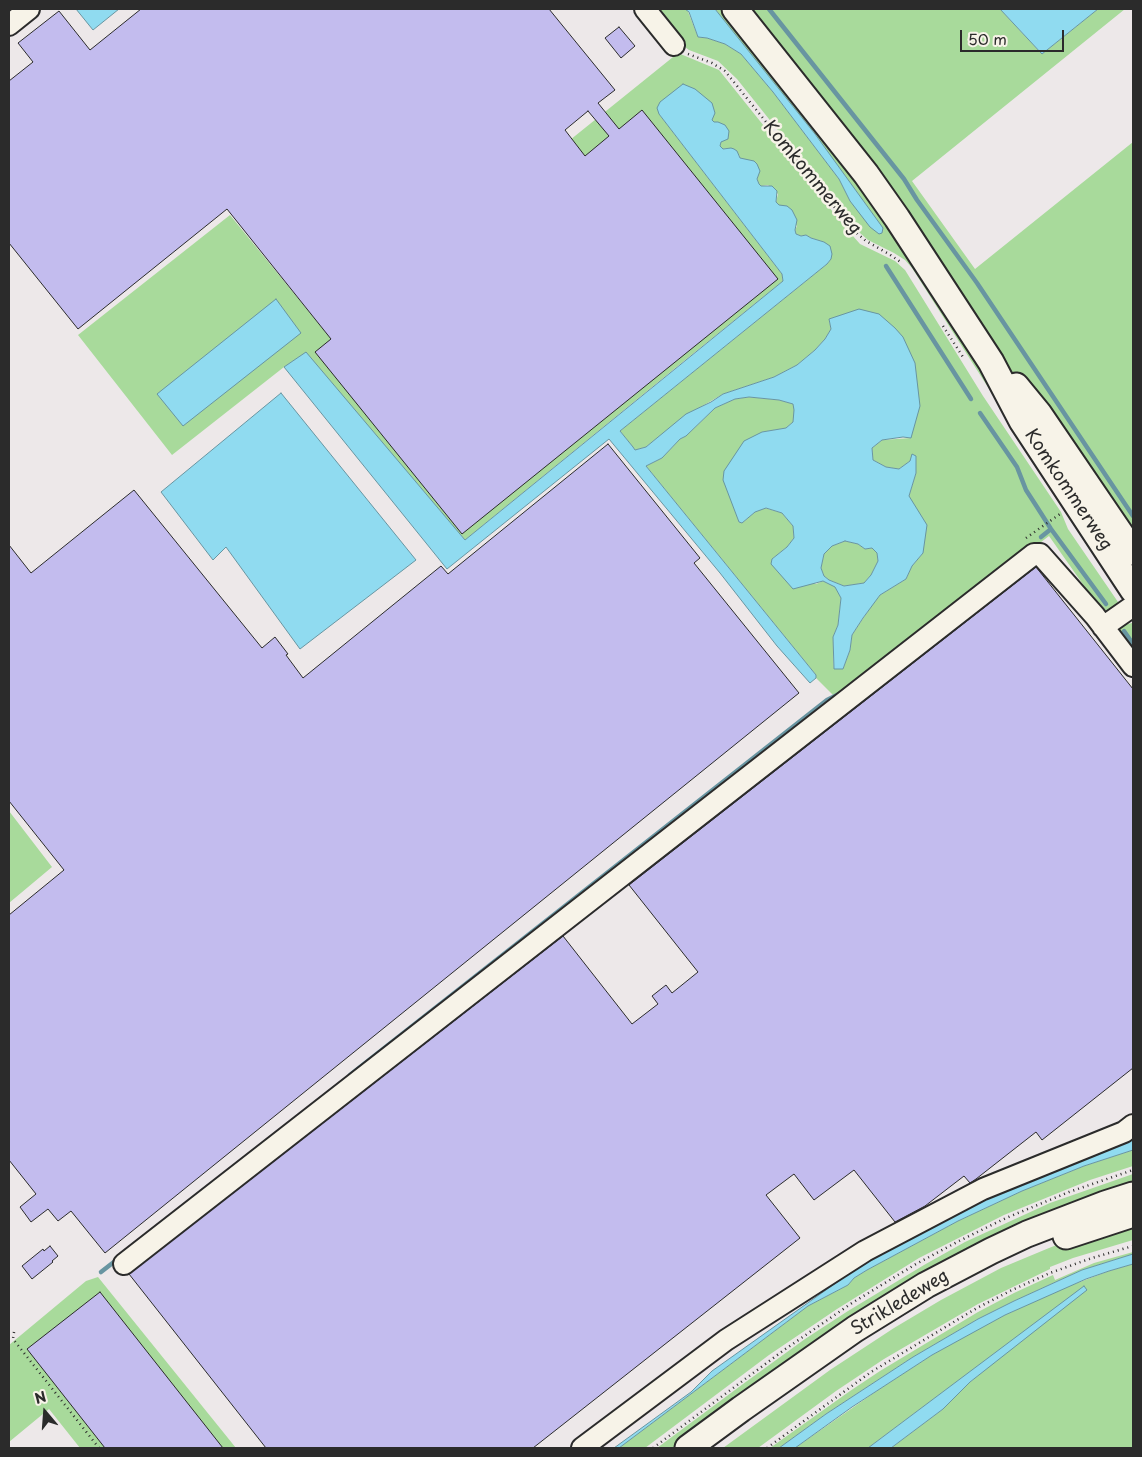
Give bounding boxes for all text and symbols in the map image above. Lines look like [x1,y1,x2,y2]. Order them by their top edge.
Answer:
scale bar [962,20,1066,52]
text: 50 m [968,27,1007,50]
street label: Komkommerweg [758,117,866,239]
street label: Komkommerweg [1019,425,1117,555]
street label: Strikledeweg [847,1265,953,1341]
text: N [32,1386,49,1409]
north arrow [20,1387,70,1437]

